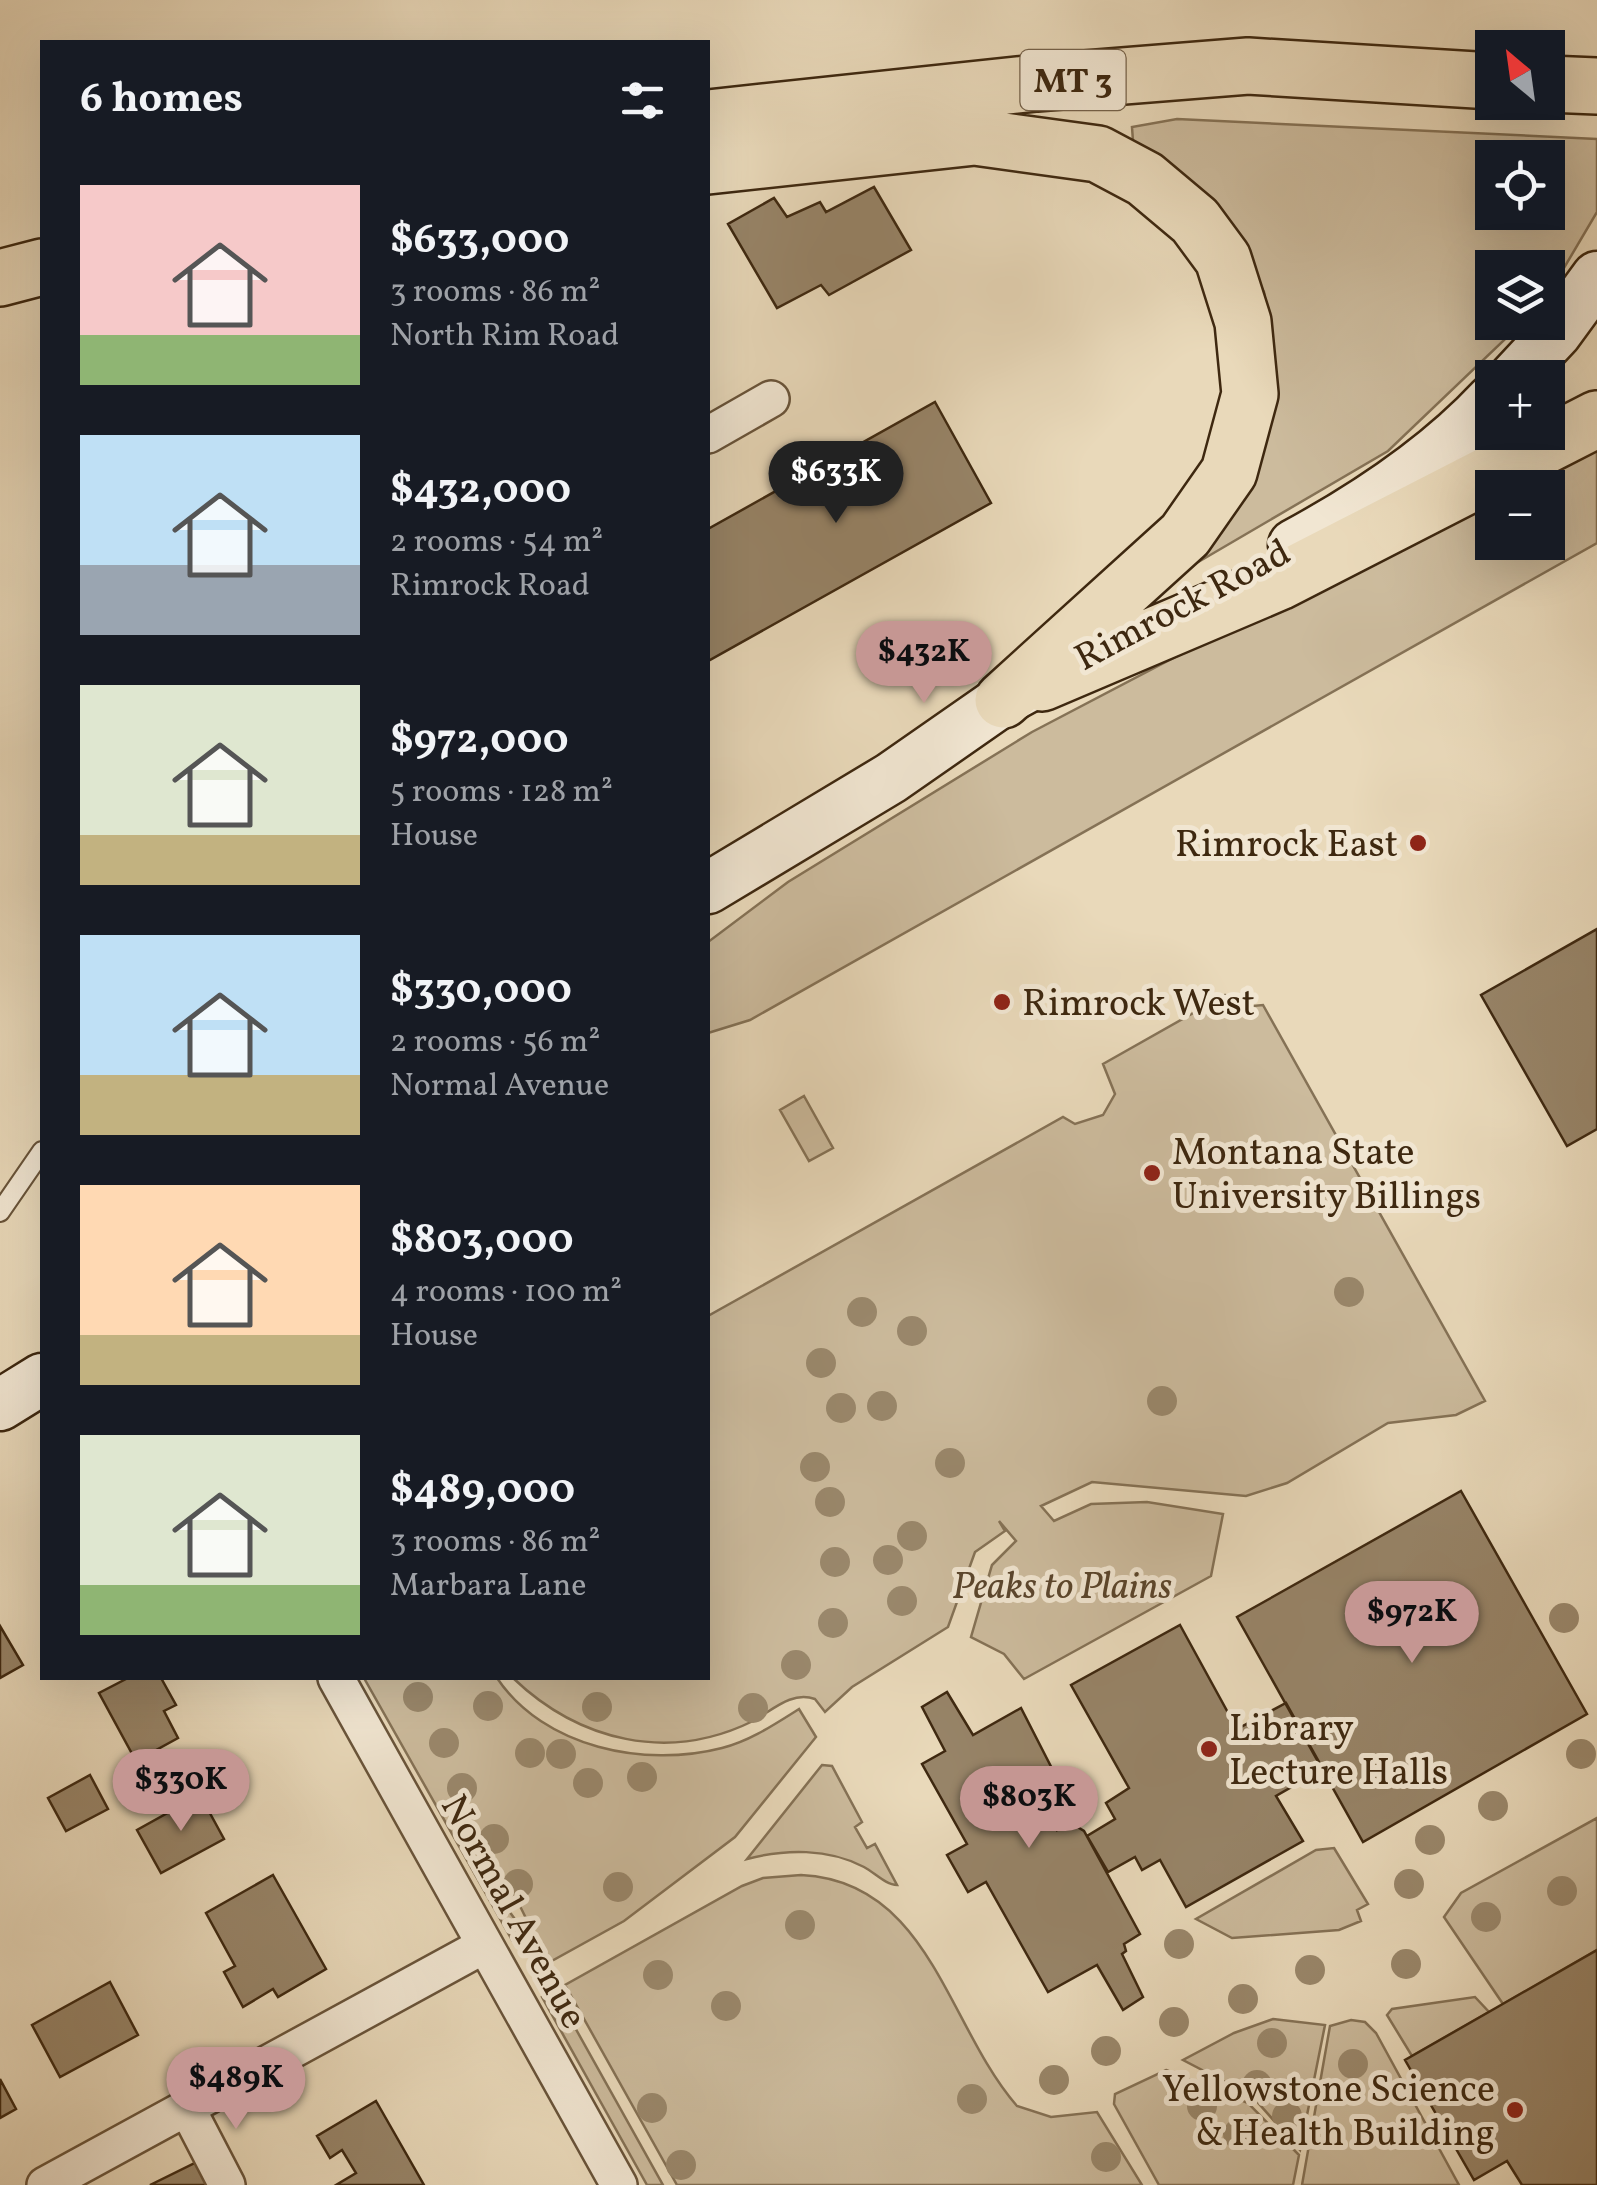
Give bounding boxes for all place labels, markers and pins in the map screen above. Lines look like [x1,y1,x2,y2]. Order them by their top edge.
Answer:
pin: $633K [766,441,906,526]
pin: $432K [854,621,994,706]
place label: Rimrock East [1175,820,1398,873]
marker: Rimrock East [1407,832,1429,854]
place label: Rimrock West [1022,979,1255,1032]
marker: Rimrock West [991,991,1013,1013]
place label: Montana State University Billings [1172,1128,1481,1225]
marker: Montana State University Billings [1141,1162,1163,1184]
pin: $972K [1342,1581,1482,1666]
place label: Library Lecture Halls [1229,1704,1448,1801]
marker: Library Lecture Halls [1198,1738,1220,1760]
pin: $330K [111,1749,251,1834]
pin: $803K [959,1766,1099,1851]
pin: $489K [166,2047,306,2132]
place label: Yellowstone Science & Health Building [1162,2065,1495,2162]
marker: Yellowstone Science & Health Building [1504,2099,1526,2121]

